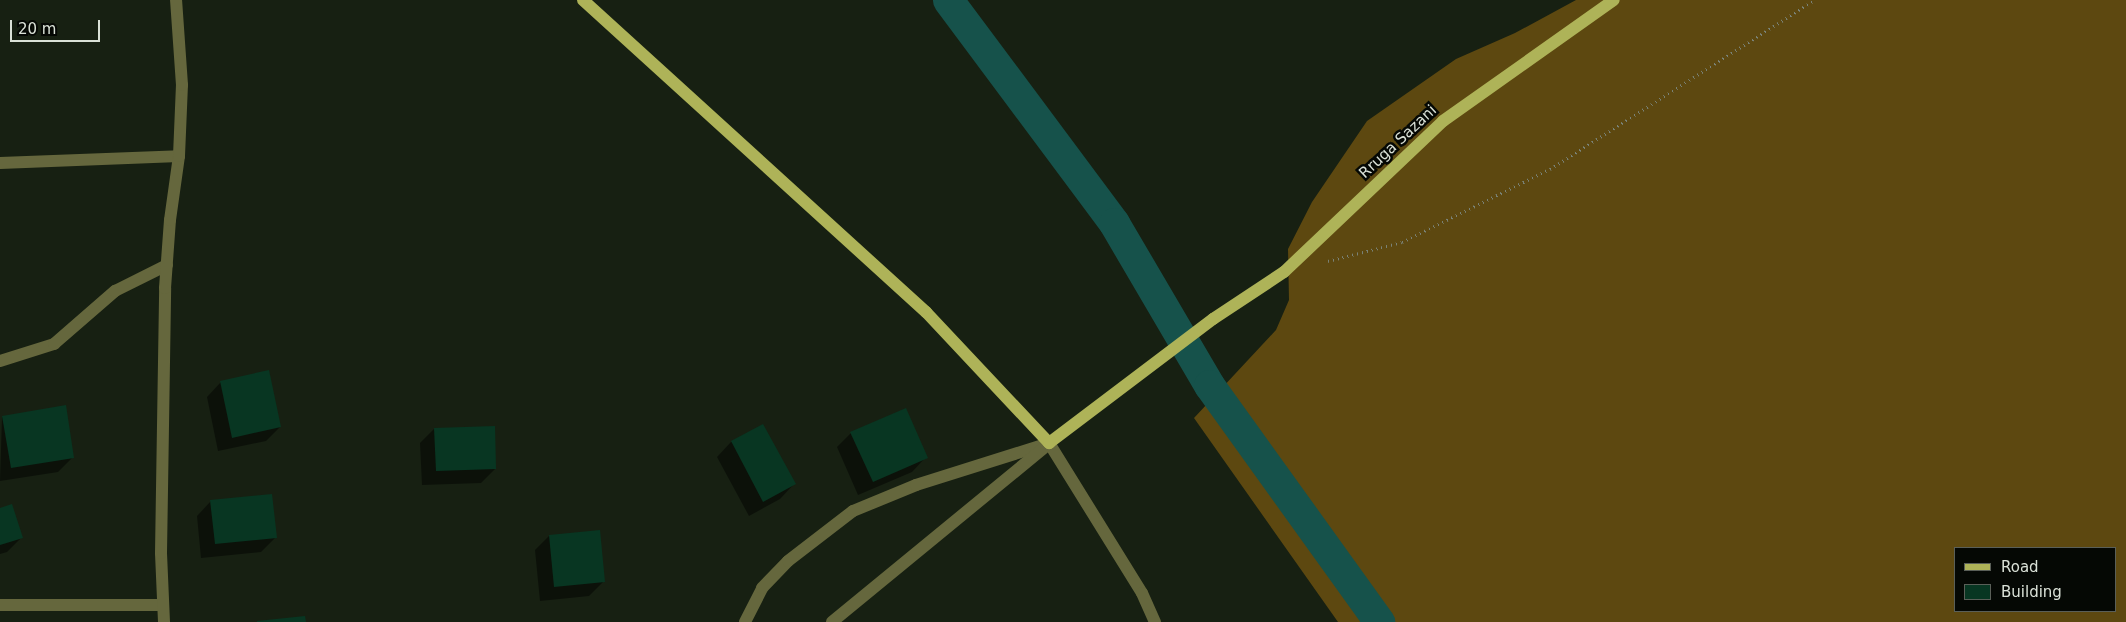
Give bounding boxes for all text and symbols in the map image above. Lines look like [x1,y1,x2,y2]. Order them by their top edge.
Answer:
scale bar [12,10,102,42]
text: 20 m [18,20,56,38]
street label: Rruga Sazani [1356,102,1440,182]
legend [1954,547,2116,612]
text: Road [2001,558,2039,576]
text: Building [2001,583,2062,601]

